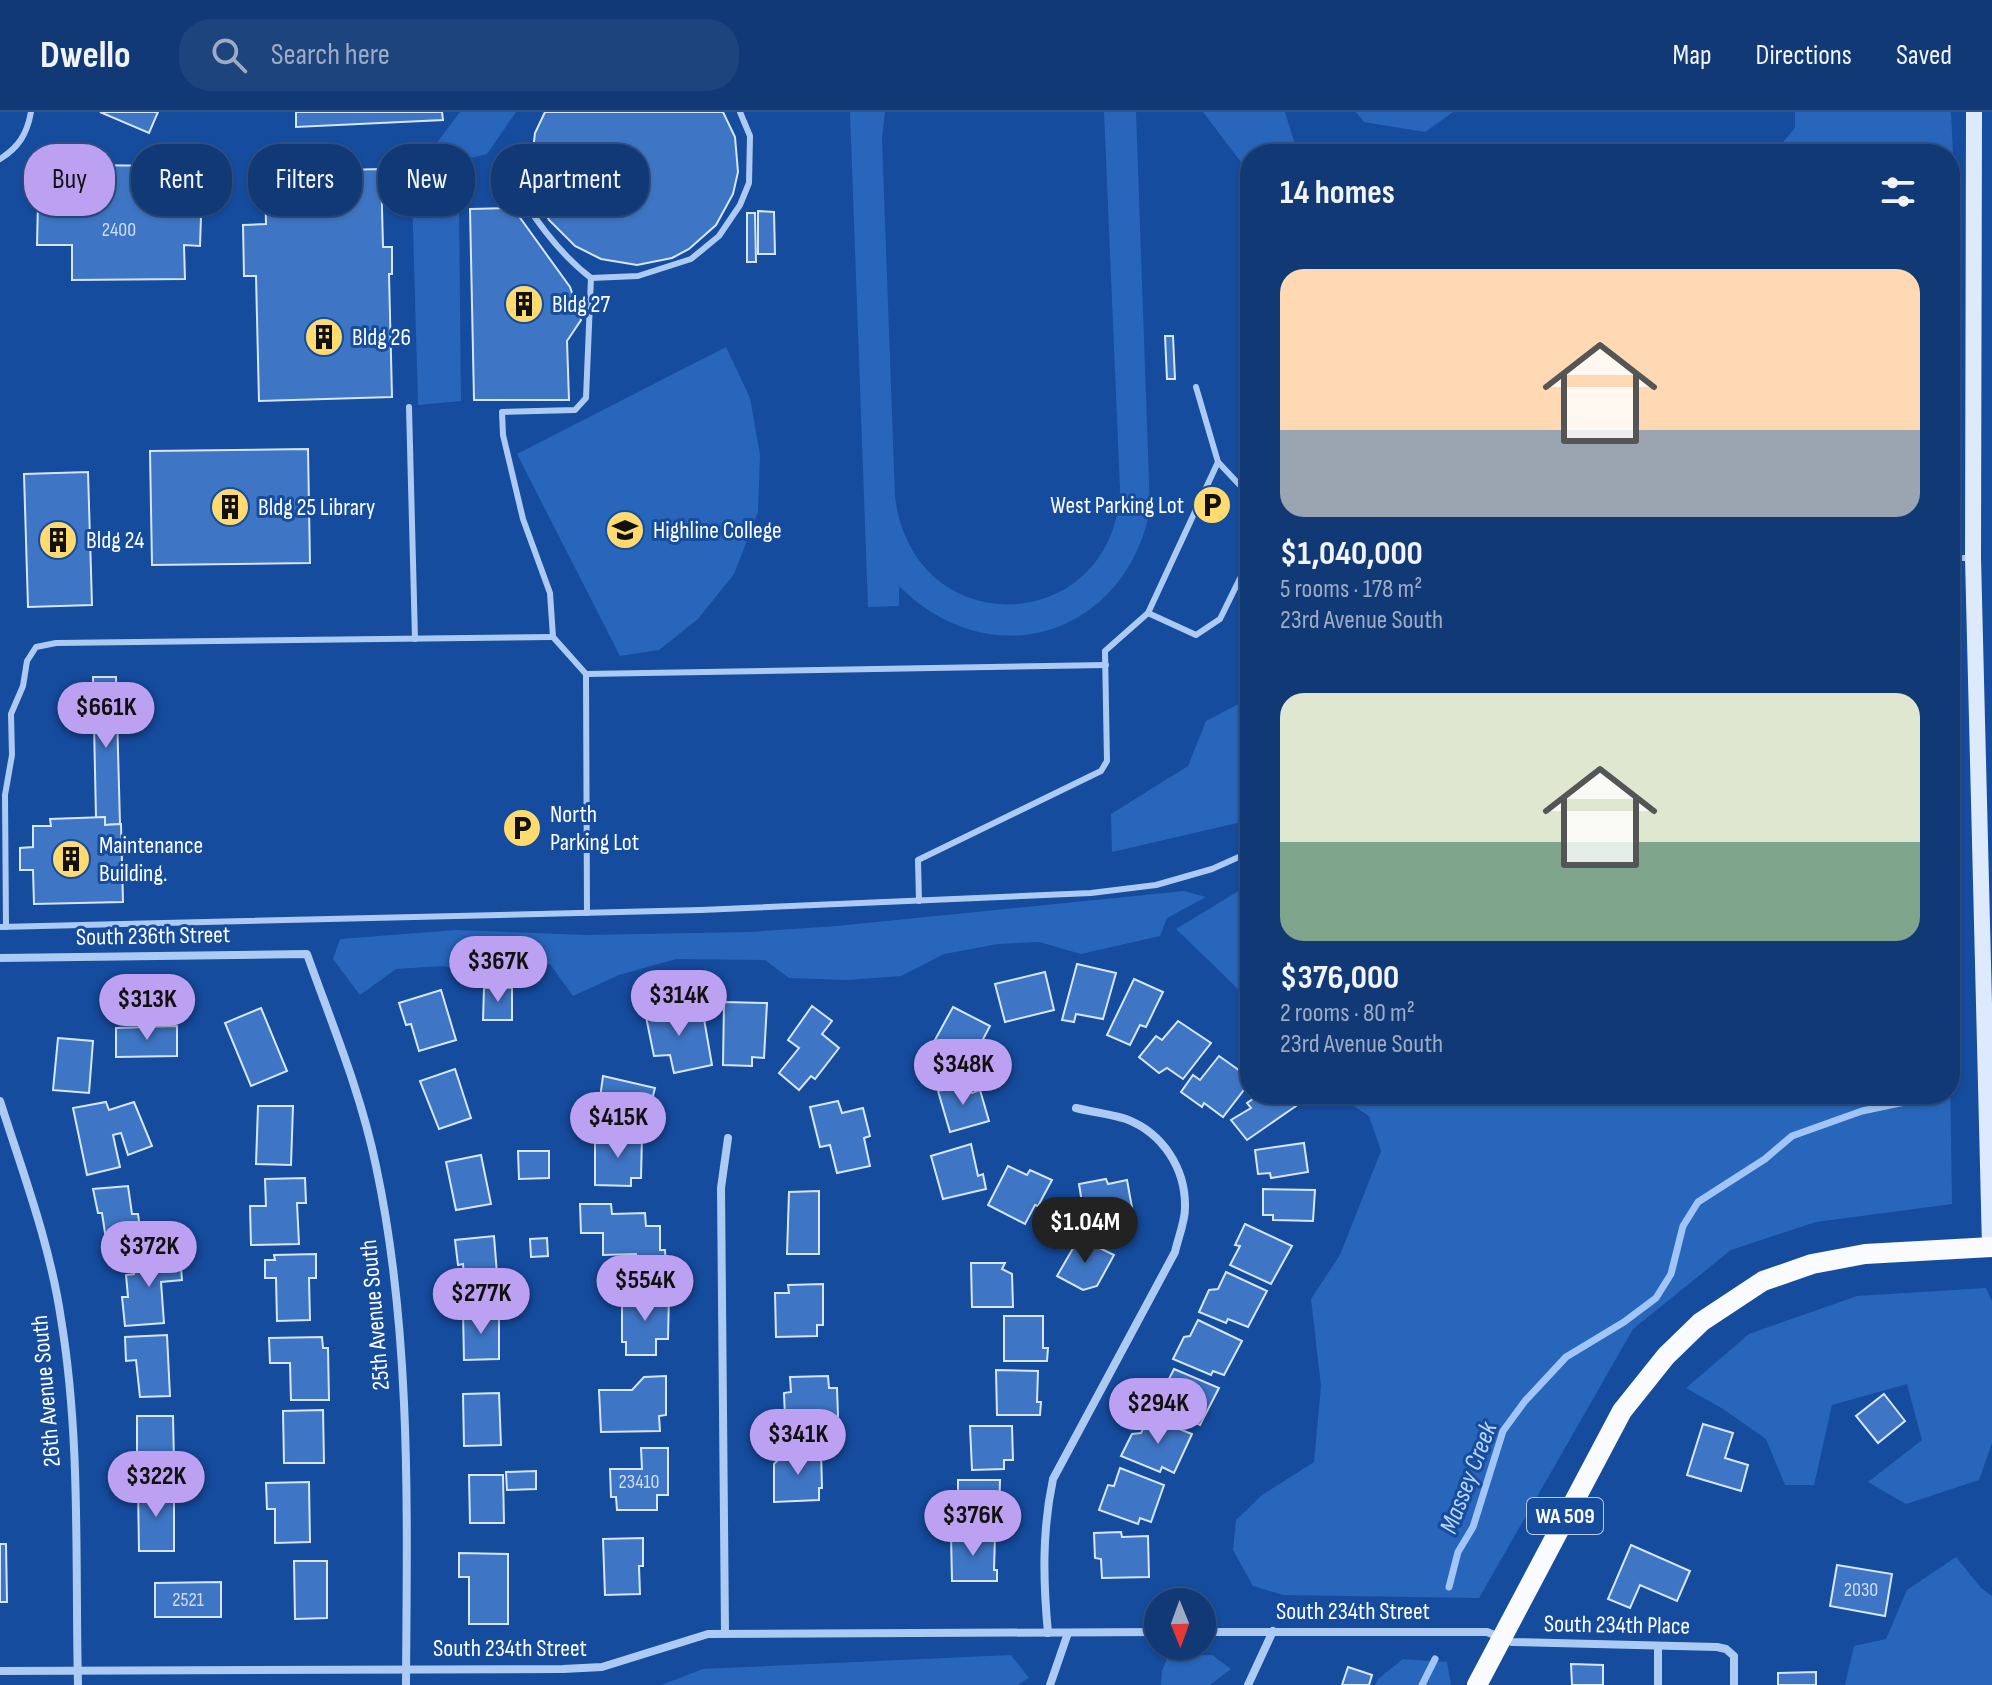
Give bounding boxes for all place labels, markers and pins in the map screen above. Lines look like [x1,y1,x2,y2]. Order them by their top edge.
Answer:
building icon: Bldg 27 [503,283,545,325]
place label: Bldg 27 [552,290,610,319]
building icon: Bldg 26 [303,316,345,358]
place label: Bldg 26 [352,323,411,352]
parking icon: West Parking Lot [1191,484,1233,526]
building icon: Bldg 25 Library [209,486,251,528]
place label: West Parking Lot [1050,491,1184,520]
place label: Bldg 25 Library [258,493,375,522]
school or university icon: Highline College [604,509,646,551]
place label: Highline College [653,516,782,545]
building icon: Bldg 24 [37,519,79,561]
place label: Bldg 24 [86,526,144,555]
pin: $661K [50,682,162,750]
place label: North Parking Lot [550,800,639,857]
parking icon: North Parking Lot [501,807,543,849]
place label: Maintenance Building. [99,831,203,888]
building icon: Maintenance Building. [50,838,92,880]
pin: $367K [442,936,554,1004]
pin: $314K [623,970,735,1038]
pin: $313K [91,974,203,1042]
pin: $348K [907,1039,1019,1107]
pin: $415K [562,1092,674,1160]
pin: $1.04M [1020,1197,1150,1265]
pin: $372K [93,1221,205,1289]
pin: $554K [589,1255,701,1323]
pin: $277K [425,1268,537,1336]
pin: $294K [1102,1378,1214,1446]
pin: $341K [742,1409,854,1477]
pin: $322K [100,1451,212,1519]
pin: $376K [917,1490,1029,1558]

